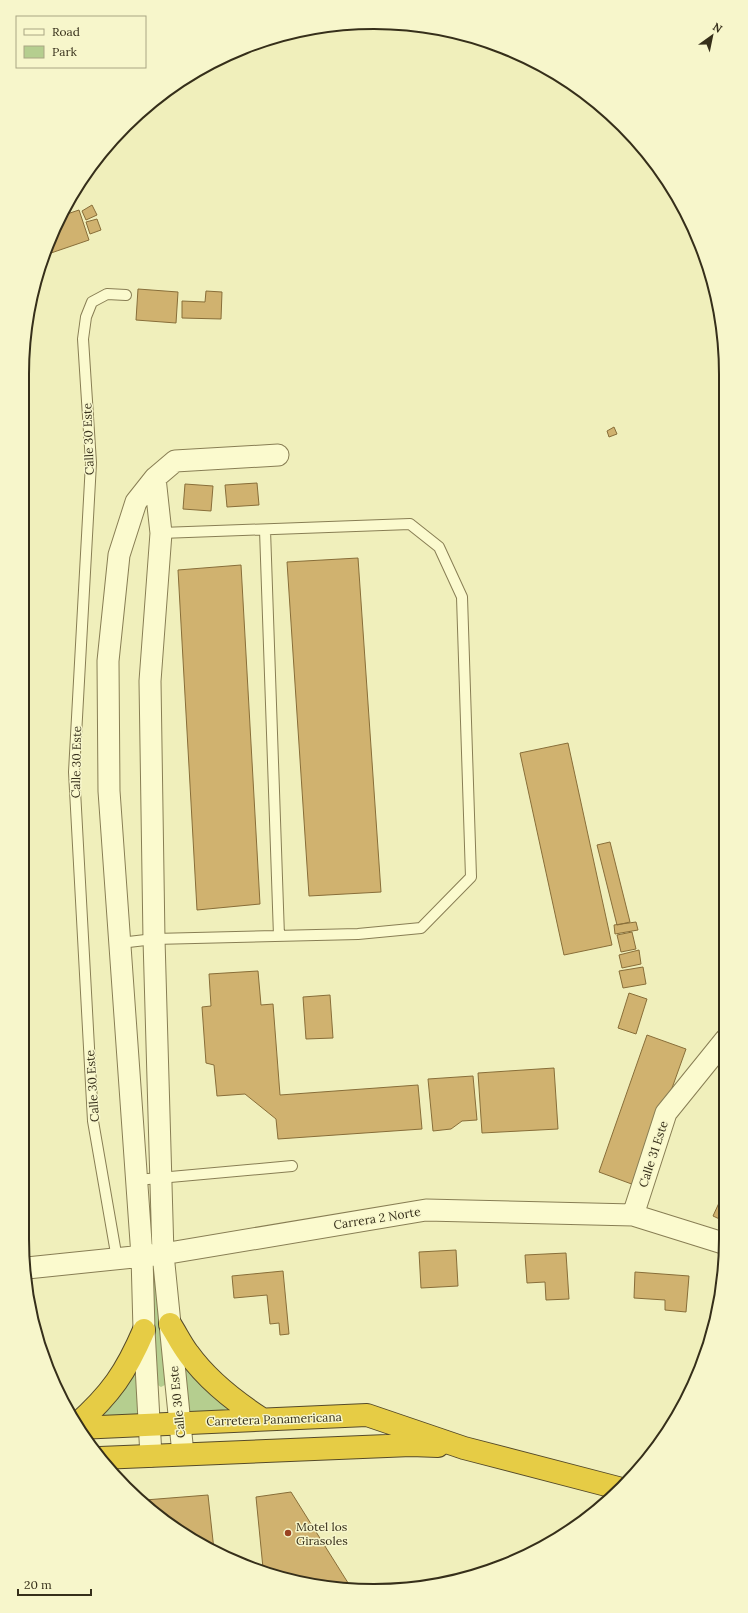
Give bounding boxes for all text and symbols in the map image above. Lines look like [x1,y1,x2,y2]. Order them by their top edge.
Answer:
legend [16,16,146,68]
north arrow [692,16,732,56]
text: N [710,19,725,36]
text: Road [52,24,80,39]
text: Park [52,44,78,59]
street label: Calle 30 Este [79,402,97,475]
street label: Calle 30 Este [68,725,84,798]
street label: Calle 30 Este [82,1049,102,1123]
street label: Calle 31 Este [635,1118,671,1189]
street label: Carrera 2 Norte [332,1204,422,1232]
street label: Calle 30 Este [166,1365,188,1439]
street label: Carretera Panamericana [206,1409,342,1429]
place label: Motel los Girasoles [296,1519,348,1548]
marker: Motel los Girasoles [283,1528,293,1538]
scale bar [18,1571,91,1597]
text: 20 m [24,1577,52,1592]

